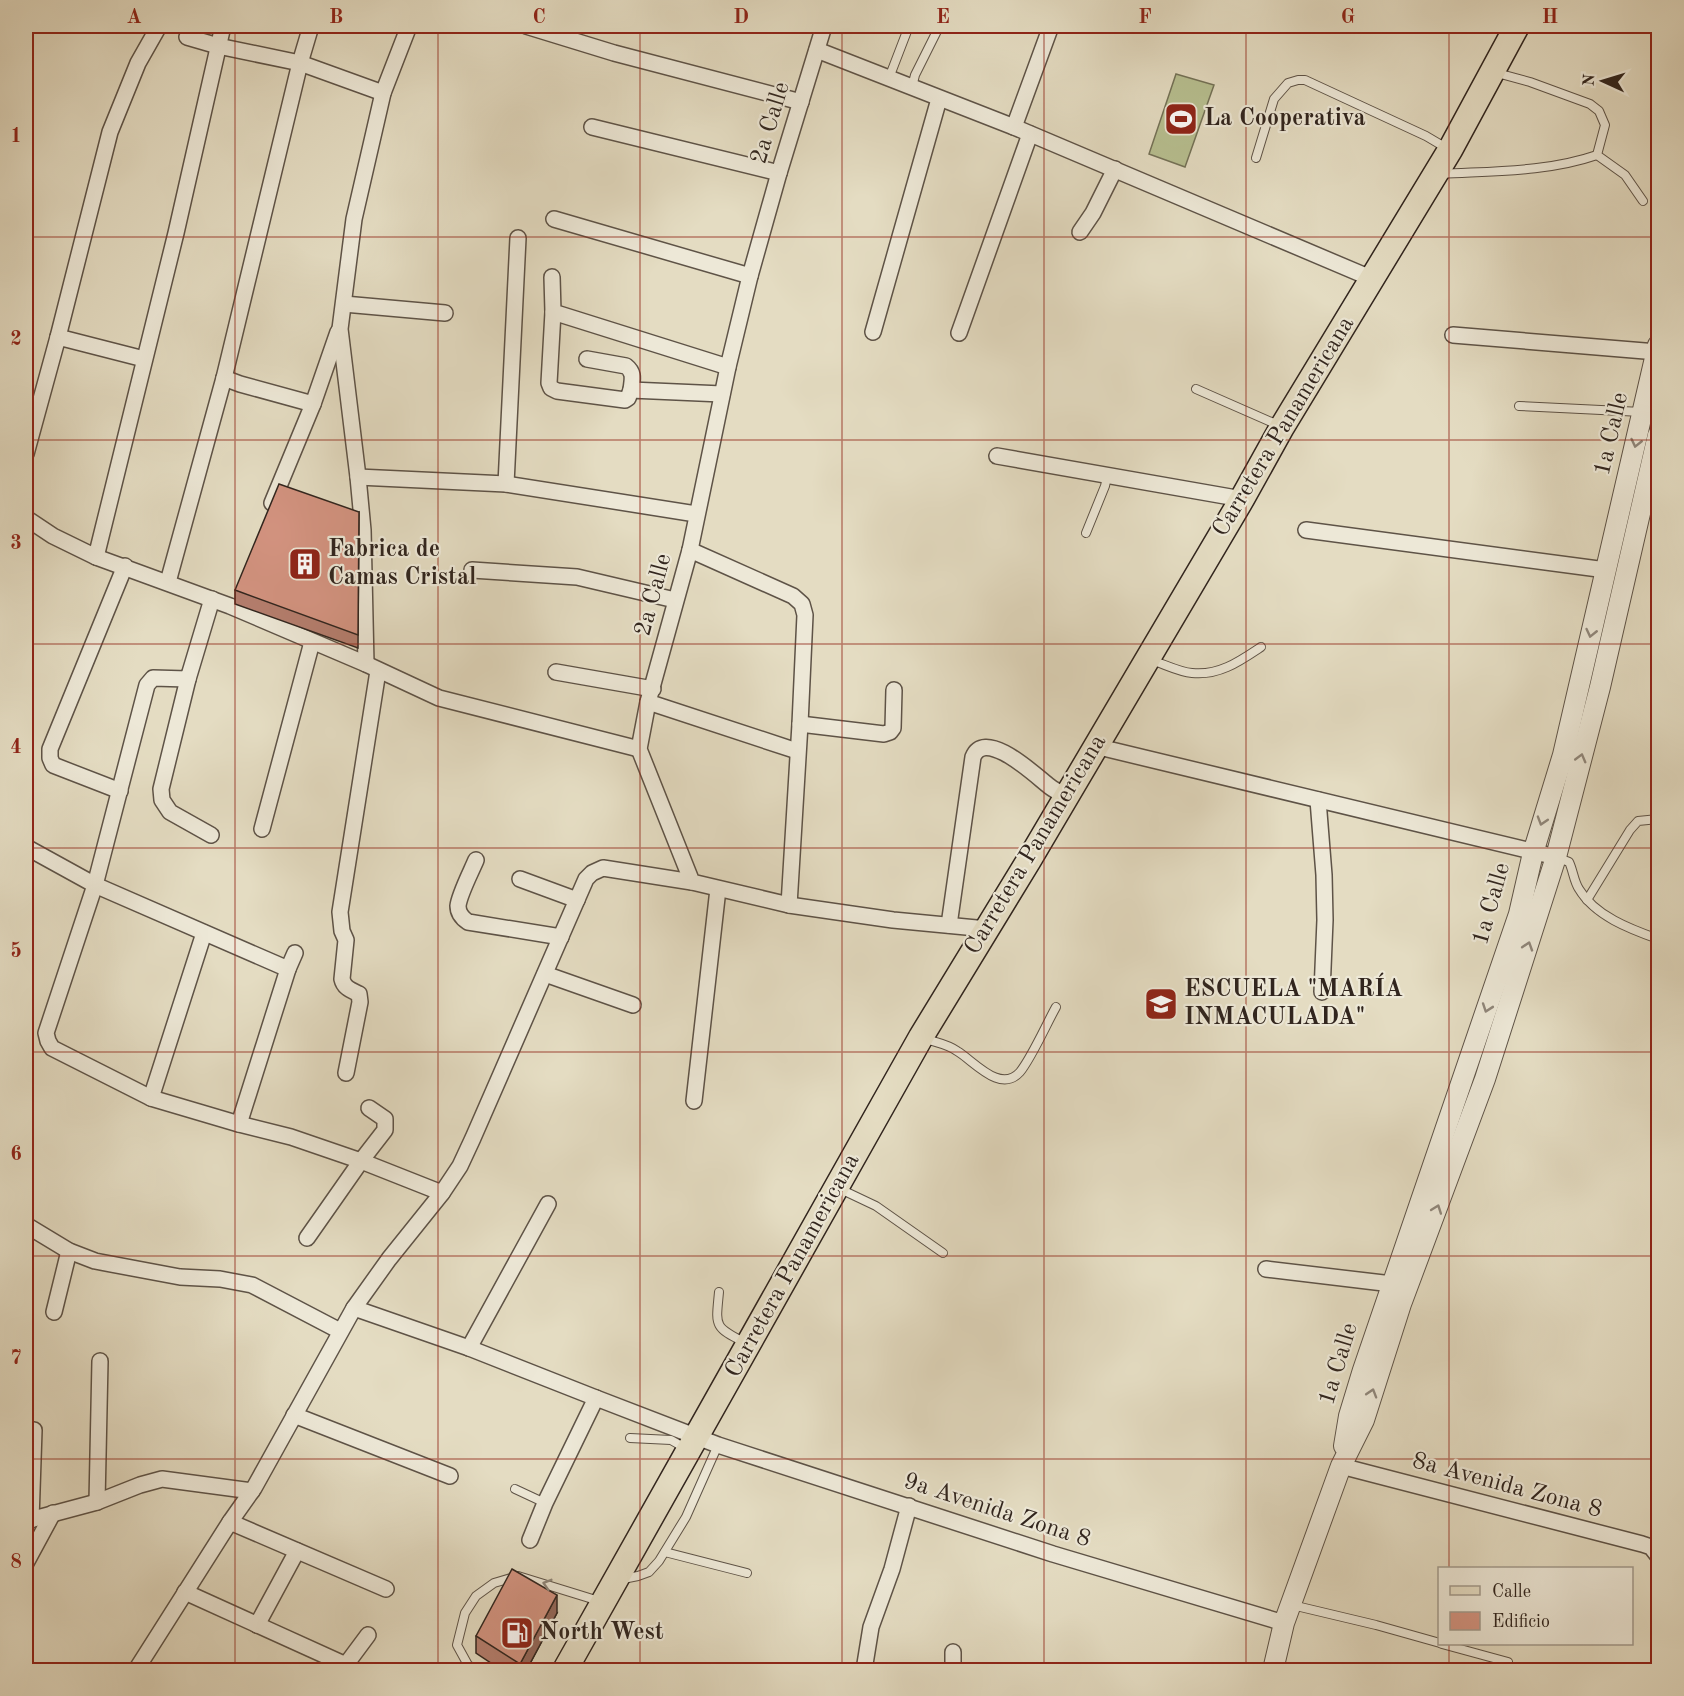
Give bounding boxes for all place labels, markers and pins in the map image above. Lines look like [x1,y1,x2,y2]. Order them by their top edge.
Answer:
sports icon: La Cooperativa [1163,101,1199,137]
place label: La Cooperativa [1204,107,1366,131]
place label: Fabrica de Camas Cristal [328,538,476,590]
building icon: Fabrica de Camas Cristal [287,546,323,582]
place label: ESCUELA "MARÍA INMACULADA" [1184,972,1403,1030]
school or university icon: ESCUELA "MARÍA INMACULADA" [1143,986,1179,1022]
fuel station icon: North West [499,1615,535,1651]
place label: North West [540,1621,664,1645]

